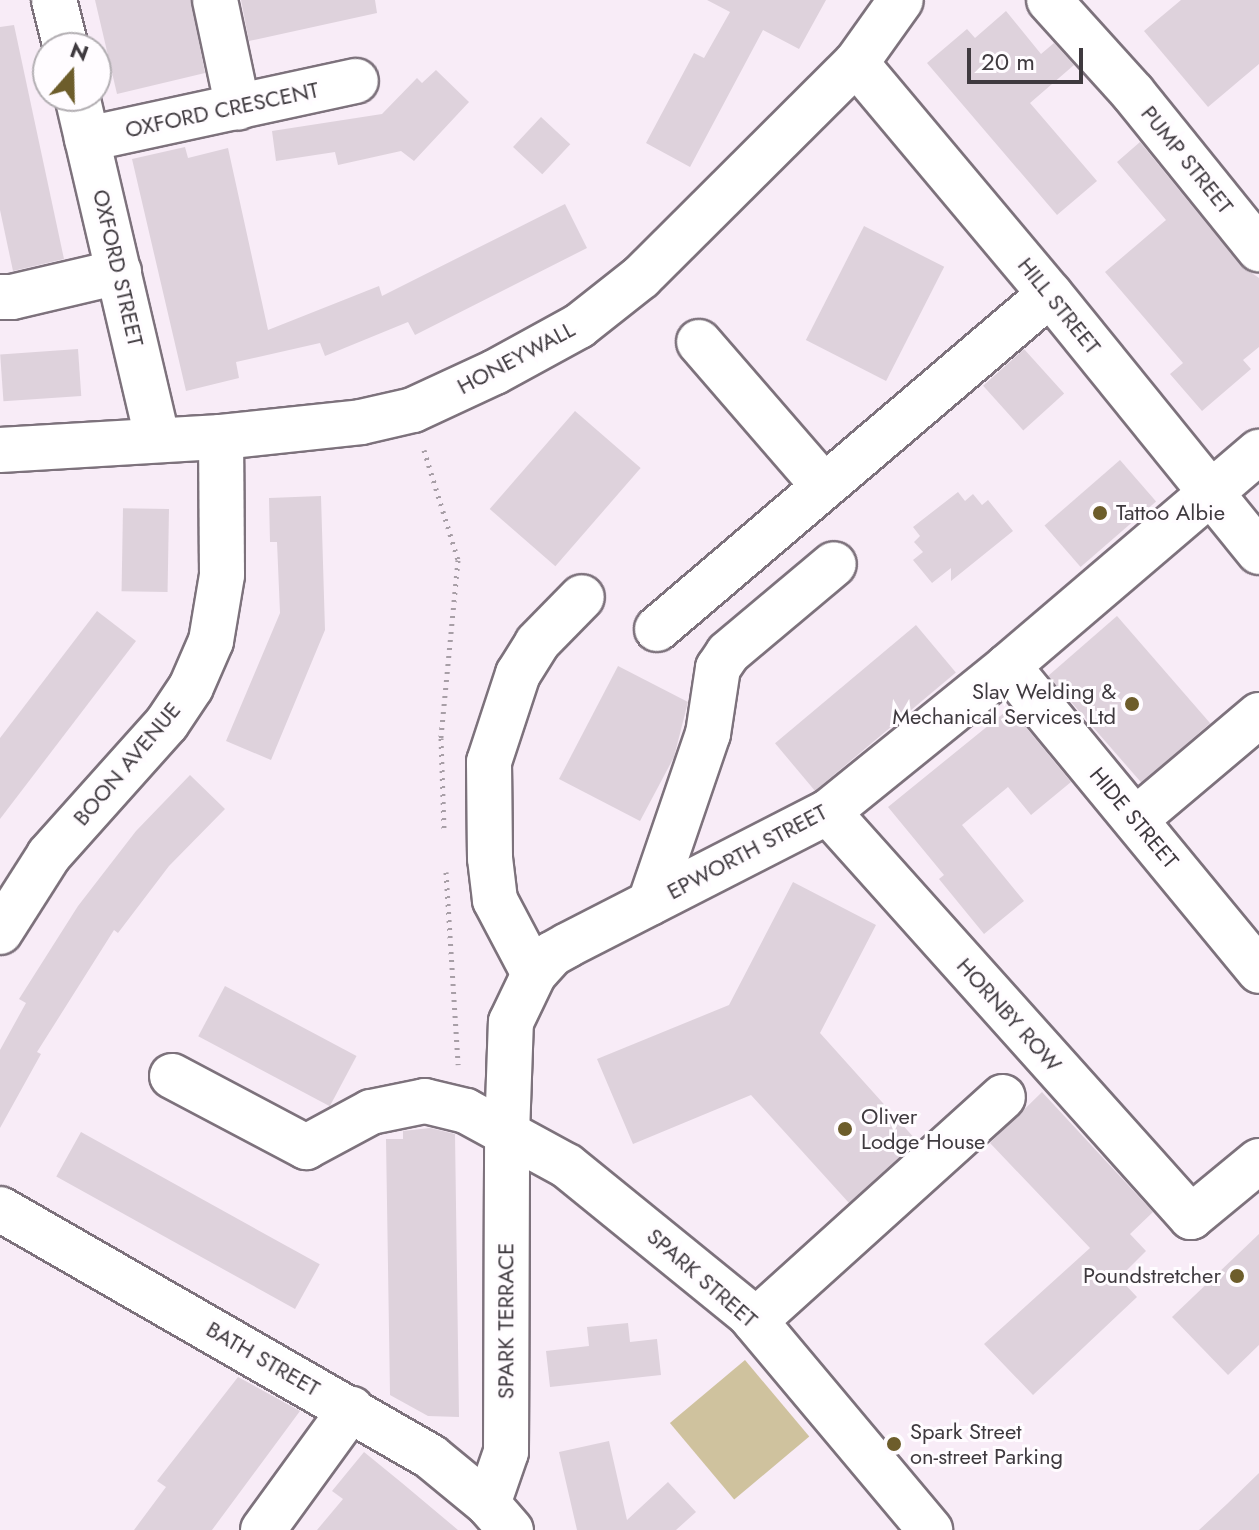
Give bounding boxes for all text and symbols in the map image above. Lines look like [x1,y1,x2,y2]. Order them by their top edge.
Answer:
north arrow [32,32,112,112]
scale bar [971,32,1087,82]
text: N [66,33,93,69]
text: 20 m [981,44,1035,79]
street label: OXFORD CRESCENT [123,77,321,143]
street label: PUMP STREET [1135,101,1239,219]
street label: OXFORD STREET [87,187,149,349]
street label: HILL STREET [1012,252,1106,360]
street label: HONEYWALL [453,316,579,400]
place label: Tattoo Albie [1116,500,1225,526]
marker: Tattoo Albie [1091,504,1109,522]
place label: Slav Welding & Mechanical Services Ltd [892,678,1116,730]
marker: Slav Welding & Mechanical Services Ltd [1123,695,1141,713]
street label: BOON AVENUE [68,697,186,831]
street label: HIDE STREET [1084,762,1184,874]
street label: EPWORTH STREET [663,799,831,905]
street label: HORNBY ROW [951,953,1067,1077]
place label: Oliver Lodge House [861,1103,985,1154]
marker: Oliver Lodge House [836,1120,854,1138]
street label: SPARK STREET [641,1223,763,1333]
street label: SPARK TERRACE [493,1243,519,1399]
place label: Poundstretcher [1083,1263,1221,1289]
marker: Poundstretcher [1228,1267,1246,1285]
street label: BATH STREET [202,1316,324,1402]
place label: Spark Street on-street Parking [910,1418,1063,1470]
marker: Spark Street on-street Parking [885,1435,903,1453]

